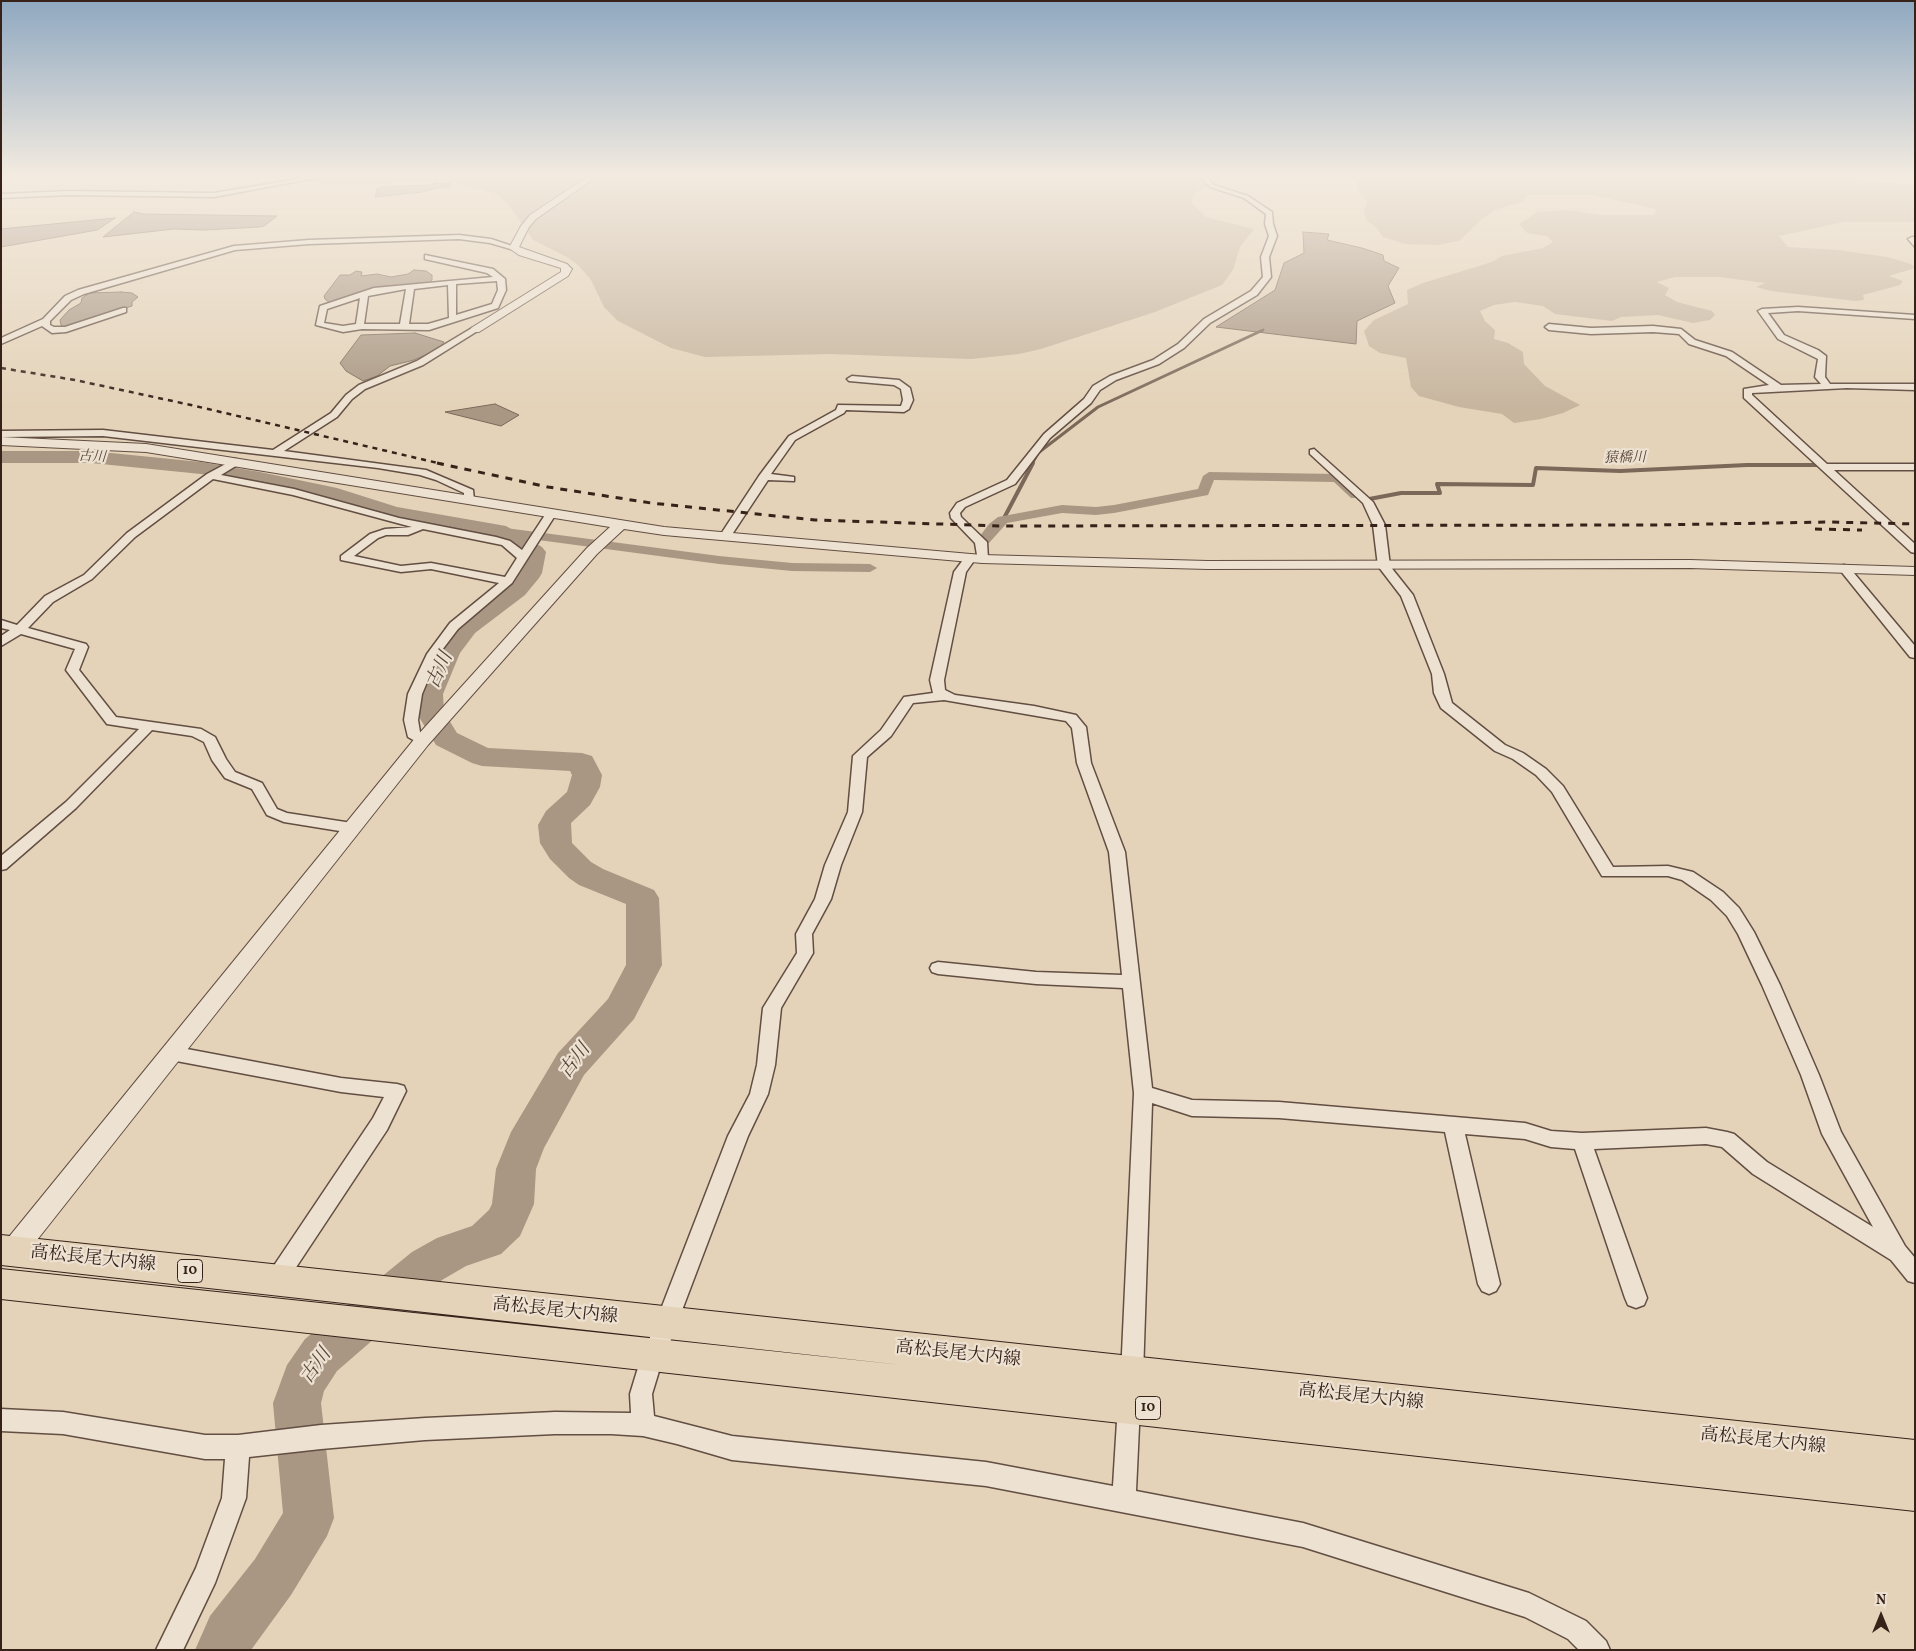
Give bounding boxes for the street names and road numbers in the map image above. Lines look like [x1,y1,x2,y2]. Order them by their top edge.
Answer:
street label: 高松長尾大内線 [29,1243,157,1277]
road number: 10 [178,1260,202,1282]
street label: 高松長尾大内線 [491,1295,619,1329]
street label: 高松長尾大内線 [894,1338,1022,1372]
street label: 高松長尾大内線 [1297,1381,1425,1415]
road number: 10 [1136,1396,1160,1420]
street label: 高松長尾大内線 [1699,1425,1827,1459]

